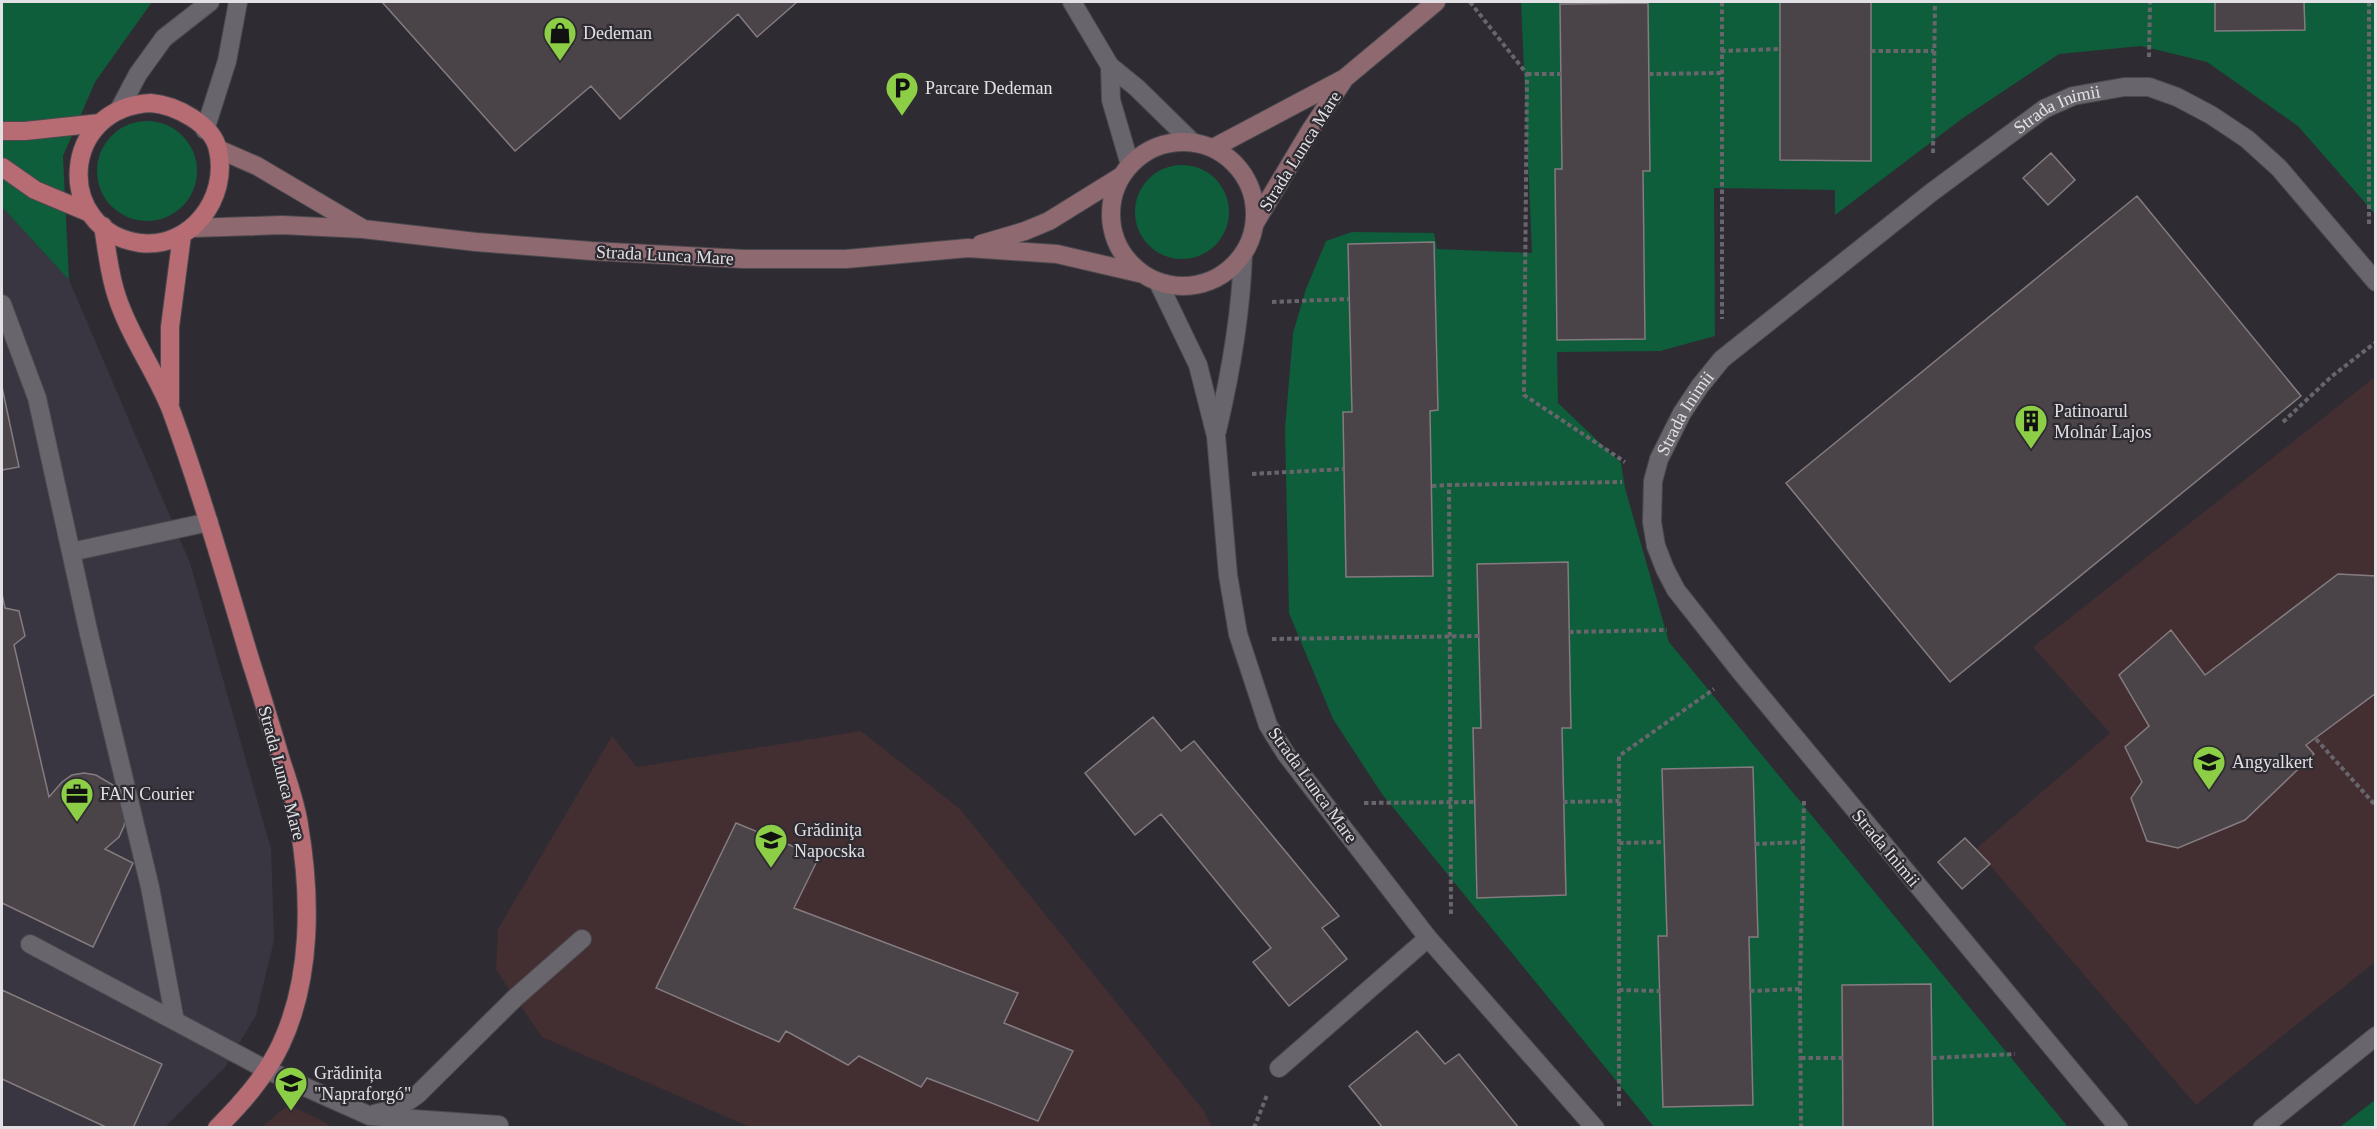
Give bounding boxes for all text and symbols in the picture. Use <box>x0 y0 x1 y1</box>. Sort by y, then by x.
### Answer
shop icon: Dedeman <box>542 15 578 62</box>
place label: Dedeman <box>583 23 652 43</box>
parking icon: Parcare Dedeman <box>884 70 920 117</box>
place label: Parcare Dedeman <box>925 78 1052 98</box>
street label: Strada Inimii <box>2010 81 2102 138</box>
street label: Strada Lunca Mare <box>1255 87 1345 215</box>
street label: Strada Lunca Mare <box>596 241 734 269</box>
street label: Strada Inimii <box>1652 367 1718 459</box>
place label: Patinoarul Molnár Lajos <box>2054 401 2151 442</box>
building icon: Patinoarul Molnár Lajos <box>2013 403 2049 450</box>
street label: Strada Lunca Mare <box>254 704 310 842</box>
street label: Strada Lunca Mare <box>1264 723 1362 847</box>
school or university icon: Angyalkert <box>2191 744 2227 791</box>
place label: Angyalkert <box>2232 752 2313 772</box>
office icon: FAN Courier <box>59 776 95 823</box>
place label: FAN Courier <box>100 784 194 804</box>
street label: Strada Inimii <box>1848 805 1924 891</box>
place label: Grădiniţa Napocska <box>794 820 865 861</box>
school or university icon: Grădiniţa Napocska <box>753 822 789 869</box>
place label: Grădinița "Napraforgó" <box>314 1063 411 1104</box>
school or university icon: Grădinița "Napraforgó" <box>273 1065 309 1112</box>

